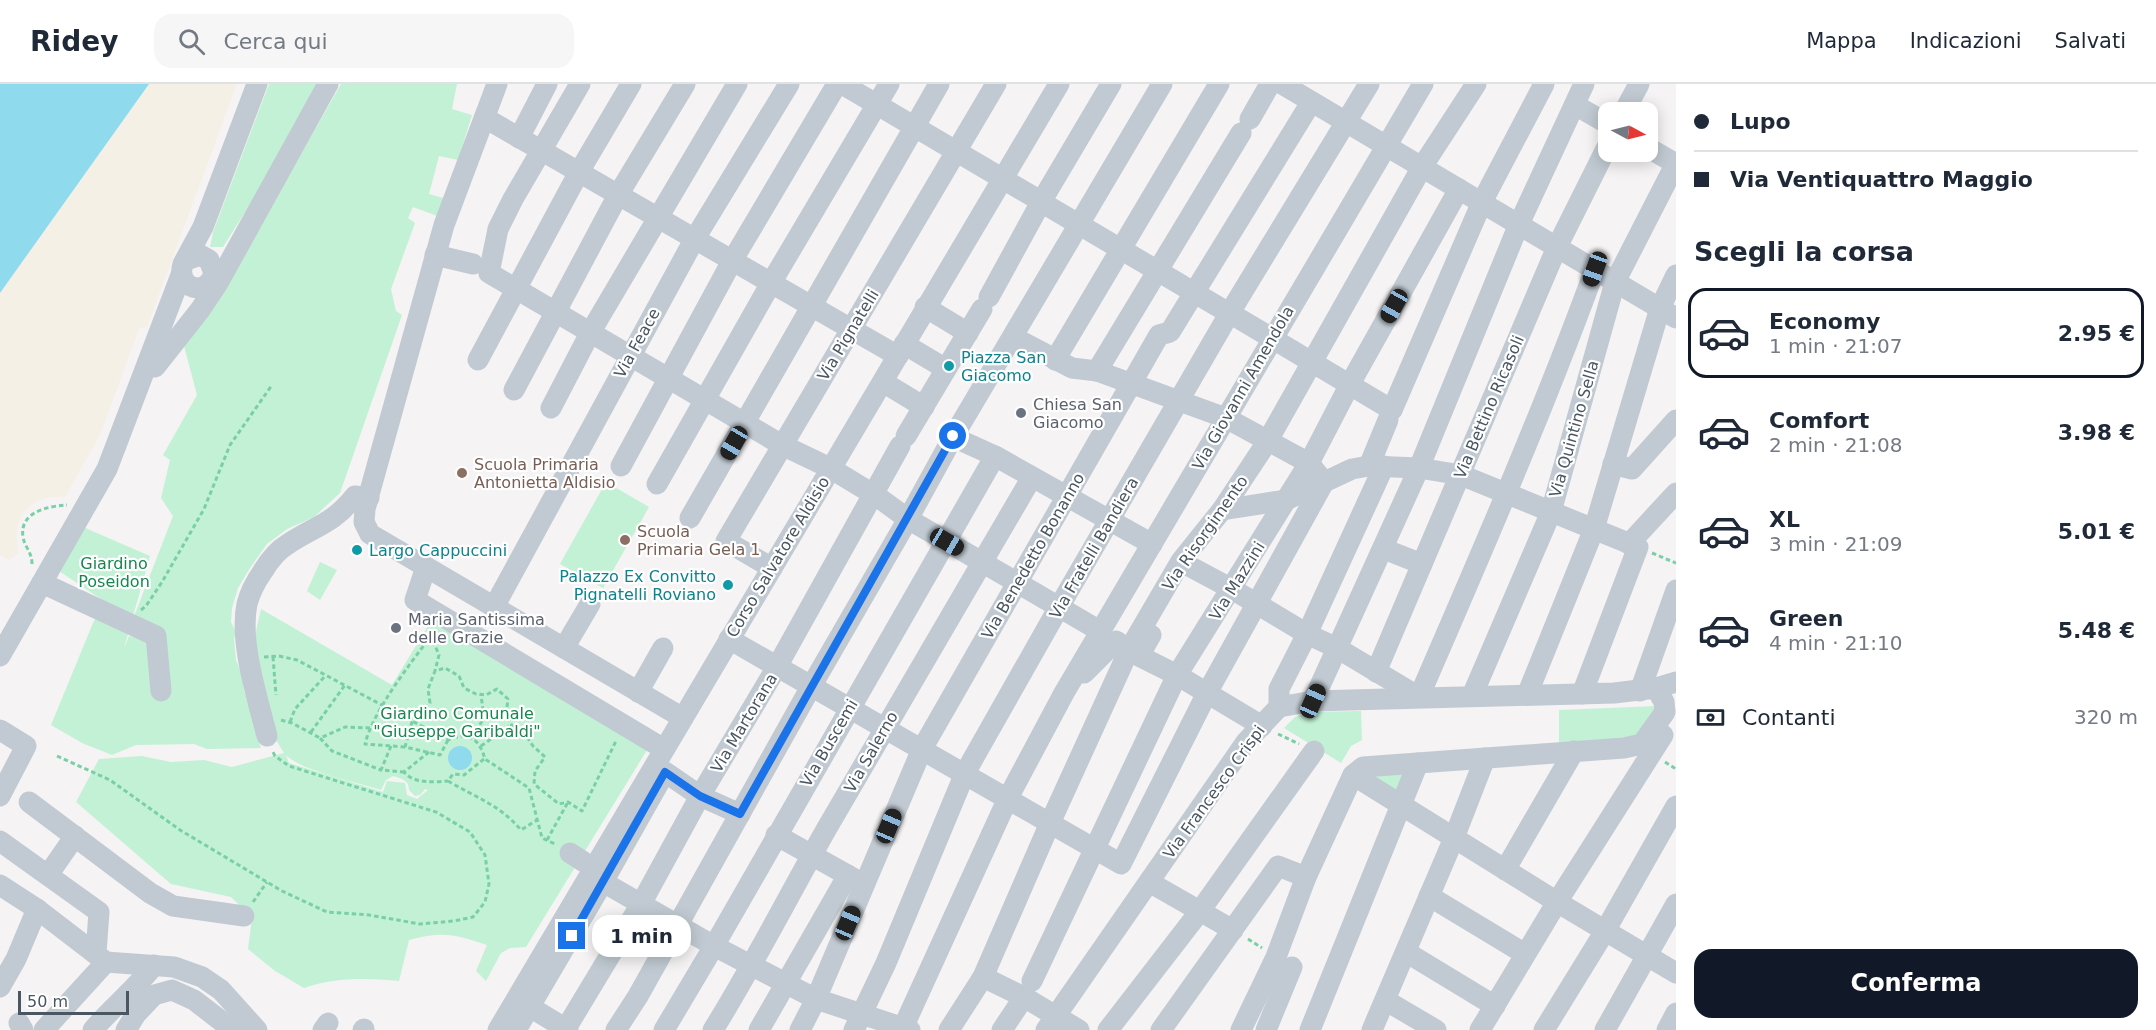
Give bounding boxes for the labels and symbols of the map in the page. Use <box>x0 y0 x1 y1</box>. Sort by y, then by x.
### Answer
north arrow <box>1598 102 1658 162</box>
car <box>1580 249 1610 289</box>
street label: Via Pignatelli <box>813 286 883 384</box>
car <box>1377 286 1411 326</box>
street label: Via Giovanni Amendola <box>1188 303 1298 473</box>
street label: Via Feace <box>610 305 664 381</box>
street label: Via Bettino Ricasoli <box>1450 332 1528 482</box>
place label: Piazza San Giacomo <box>961 348 1046 385</box>
street label: Via Quintino Sella <box>1545 358 1603 500</box>
marker: Piazza San Giacomo <box>942 359 956 373</box>
place label: Chiesa San Giacomo <box>1033 395 1122 432</box>
marker: Chiesa San Giacomo <box>1014 406 1028 420</box>
route start <box>939 422 966 449</box>
car <box>717 423 751 463</box>
place label: Scuola Primaria Antonietta Aldisio <box>474 455 616 492</box>
marker: Scuola Primaria Antonietta Aldisio <box>455 466 469 480</box>
street label: Via Benedetto Bonanno <box>978 469 1088 643</box>
street label: Via Risorgimento <box>1158 472 1252 594</box>
street label: Corso Salvatore Aldisio <box>722 473 834 641</box>
street label: Via Fratelli Bandiera <box>1046 474 1142 622</box>
place label: Scuola Primaria Gela 1 <box>637 522 760 559</box>
car <box>927 525 967 559</box>
marker: Scuola Primaria Gela 1 <box>618 533 632 547</box>
street label: Via Mazzini <box>1205 538 1269 624</box>
place label: Largo Cappuccini <box>369 541 507 560</box>
marker: Largo Cappuccini <box>350 543 364 557</box>
park label: Giardino Poseidon <box>78 554 150 591</box>
place label: Palazzo Ex Convitto Pignatelli Roviano <box>559 567 716 604</box>
marker: Palazzo Ex Convitto Pignatelli Roviano <box>721 578 735 592</box>
place label: Maria Santissima delle Grazie <box>408 610 545 647</box>
marker: Maria Santissima delle Grazie <box>389 621 403 635</box>
street label: Via Martorana <box>707 670 781 776</box>
car <box>1297 681 1329 721</box>
street label: Via Buscemi <box>796 696 862 790</box>
park label: Giardino Comunale "Giuseppe Garibaldi" <box>373 704 541 741</box>
street label: Via Salerno <box>840 708 902 796</box>
street label: Via Francesco Crispi <box>1159 722 1269 862</box>
car <box>874 806 904 846</box>
car <box>833 903 863 943</box>
callout: 1 min <box>593 915 692 957</box>
route end <box>558 922 585 949</box>
scale bar <box>18 988 129 1016</box>

